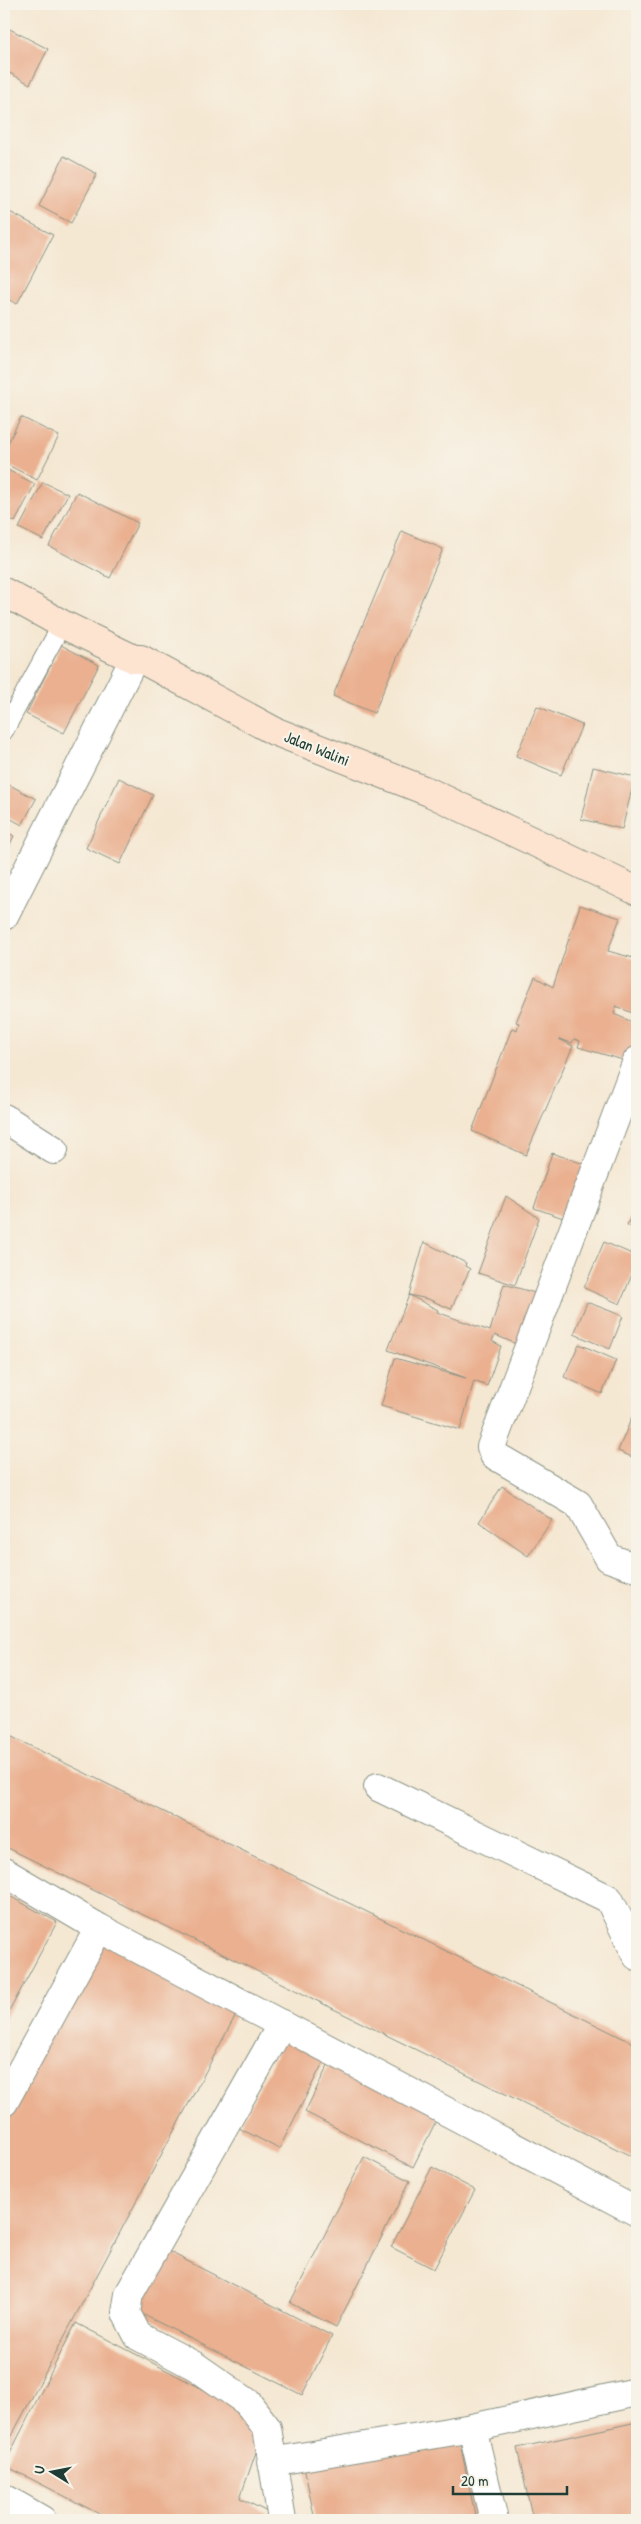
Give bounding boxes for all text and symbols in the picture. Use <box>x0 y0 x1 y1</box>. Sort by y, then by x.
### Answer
street label: Jalan Walini <box>281 725 353 771</box>
north arrow <box>28 2446 78 2496</box>
text: U <box>29 2464 49 2475</box>
scale bar <box>453 2464 567 2496</box>
text: 20 m <box>461 2470 488 2491</box>

